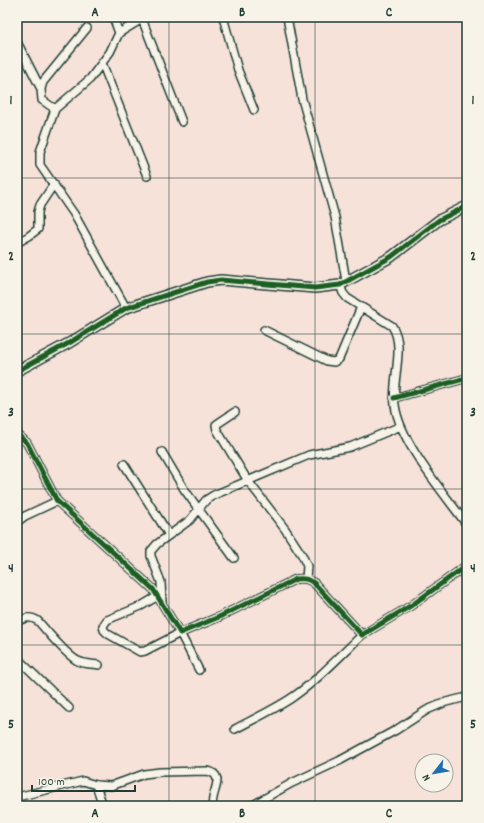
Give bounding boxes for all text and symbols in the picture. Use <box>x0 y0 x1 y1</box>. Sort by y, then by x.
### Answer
text: A <box>91 4 99 23</box>
text: B <box>239 4 245 23</box>
text: C <box>386 4 393 23</box>
text: 1 <box>10 92 13 111</box>
text: 1 <box>472 92 475 111</box>
text: 2 <box>8 248 14 267</box>
text: 2 <box>470 248 476 267</box>
text: 3 <box>8 404 14 423</box>
text: 3 <box>470 404 476 423</box>
text: 4 <box>8 560 14 579</box>
text: 4 <box>470 560 476 579</box>
text: 5 <box>8 716 14 735</box>
text: 5 <box>470 716 476 735</box>
north arrow <box>414 753 454 793</box>
scale bar <box>32 767 135 793</box>
text: N <box>419 770 435 784</box>
text: 100 m <box>38 774 65 791</box>
text: A <box>91 805 99 823</box>
text: B <box>239 805 245 823</box>
text: C <box>386 805 393 823</box>

